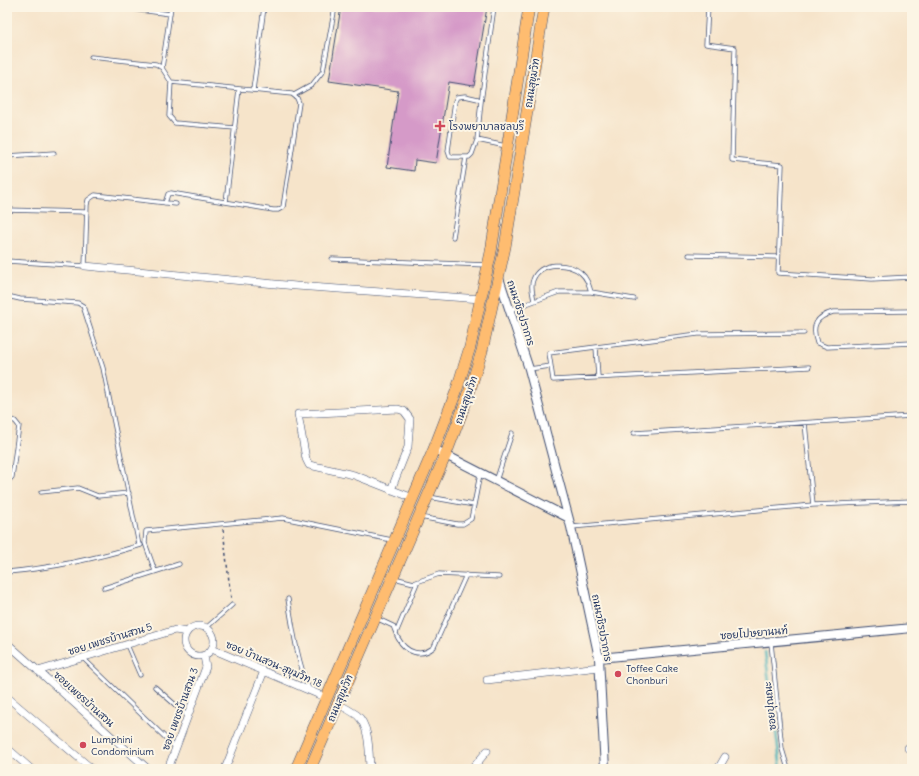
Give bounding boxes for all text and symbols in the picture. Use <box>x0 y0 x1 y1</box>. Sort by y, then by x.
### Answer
street label: ถนนสุขุมวิท <box>522 57 544 109</box>
marker: โรงพยาบาลชลบุรี <box>434 120 446 132</box>
place label: โรงพยาบาลชลบุรี <box>449 120 524 135</box>
street label: ถนนวชิรปราการ <box>504 278 538 348</box>
street label: ถนนสุขุมวิท <box>452 374 482 426</box>
street label: ถนนวชิรปราการ <box>589 593 615 663</box>
street label: ซอย เพชรบ้านสวน 5 <box>66 620 154 658</box>
street label: ซอยโปษยานนท์ <box>720 623 788 642</box>
street label: ซอย บ้านสวน-สุขุมวิท 18 <box>223 638 324 692</box>
place label: Toffee Cake Chonburi <box>626 662 678 687</box>
street label: ซอย เพชรบ้านสวน 3 <box>159 665 201 752</box>
street label: ซอยเพชรบ้านสวน <box>51 668 117 730</box>
marker: Toffee Cake Chonburi <box>613 669 623 679</box>
street label: ถนนสุขุมวิท <box>324 672 358 724</box>
street label: ซอยปุณณะ <box>761 680 781 731</box>
place label: Lumphini Condominium <box>91 733 154 758</box>
marker: Lumphini Condominium <box>78 740 88 750</box>

